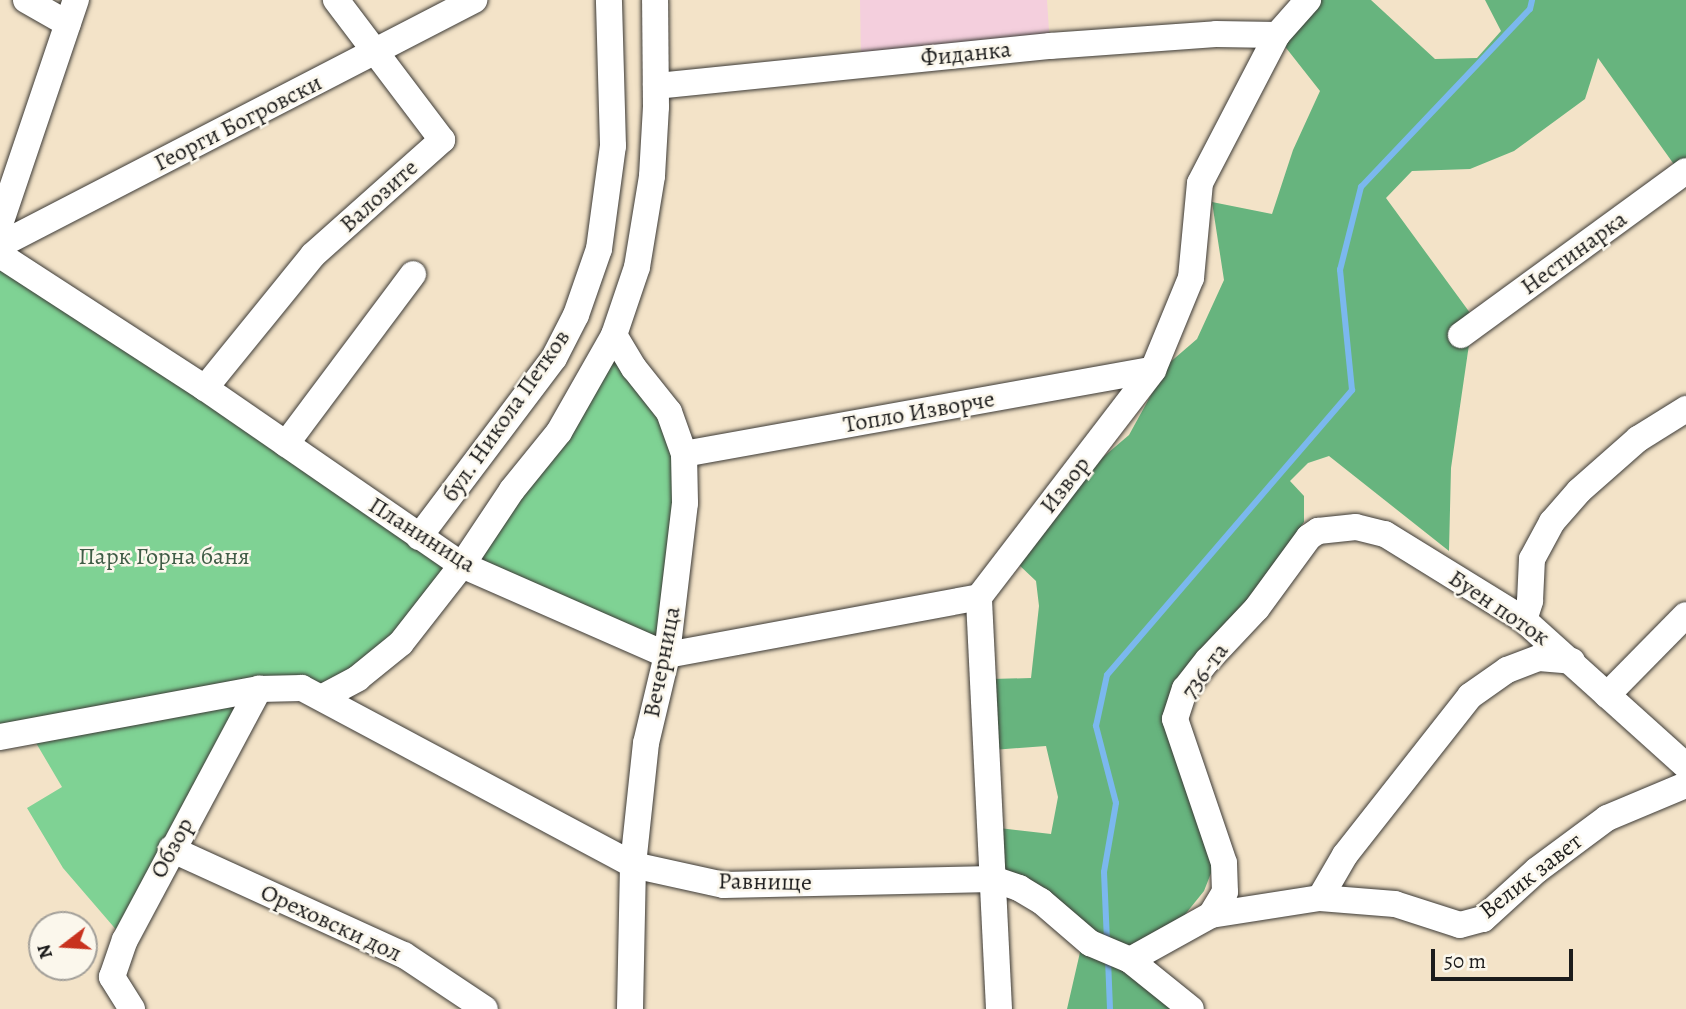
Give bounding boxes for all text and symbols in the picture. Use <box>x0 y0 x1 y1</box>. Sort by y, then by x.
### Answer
street label: Фиданка <box>919 35 1013 73</box>
street label: Георги Богровски <box>149 68 327 178</box>
street label: Валозите <box>334 153 424 239</box>
street label: Нестинарка <box>1515 205 1633 301</box>
street label: бул. Никола Петков <box>436 324 576 508</box>
street label: Топло Изворче <box>841 385 997 439</box>
street label: Извор <box>1034 451 1096 519</box>
street label: Планиница <box>363 491 481 579</box>
park label: Парк Горна баня <box>78 543 250 571</box>
street label: Буен поток <box>1443 564 1555 652</box>
street label: Вечерница <box>637 604 687 720</box>
street label: 736-та <box>1175 637 1235 705</box>
street label: Обзор <box>144 813 200 883</box>
street label: Велик завет <box>1474 827 1588 925</box>
street label: Равнище <box>718 867 812 897</box>
street label: Ореховски дол <box>256 878 406 968</box>
north arrow <box>28 911 98 981</box>
scale bar <box>1434 936 1576 980</box>
text: N <box>30 941 59 962</box>
text: 50 m <box>1444 947 1486 975</box>

